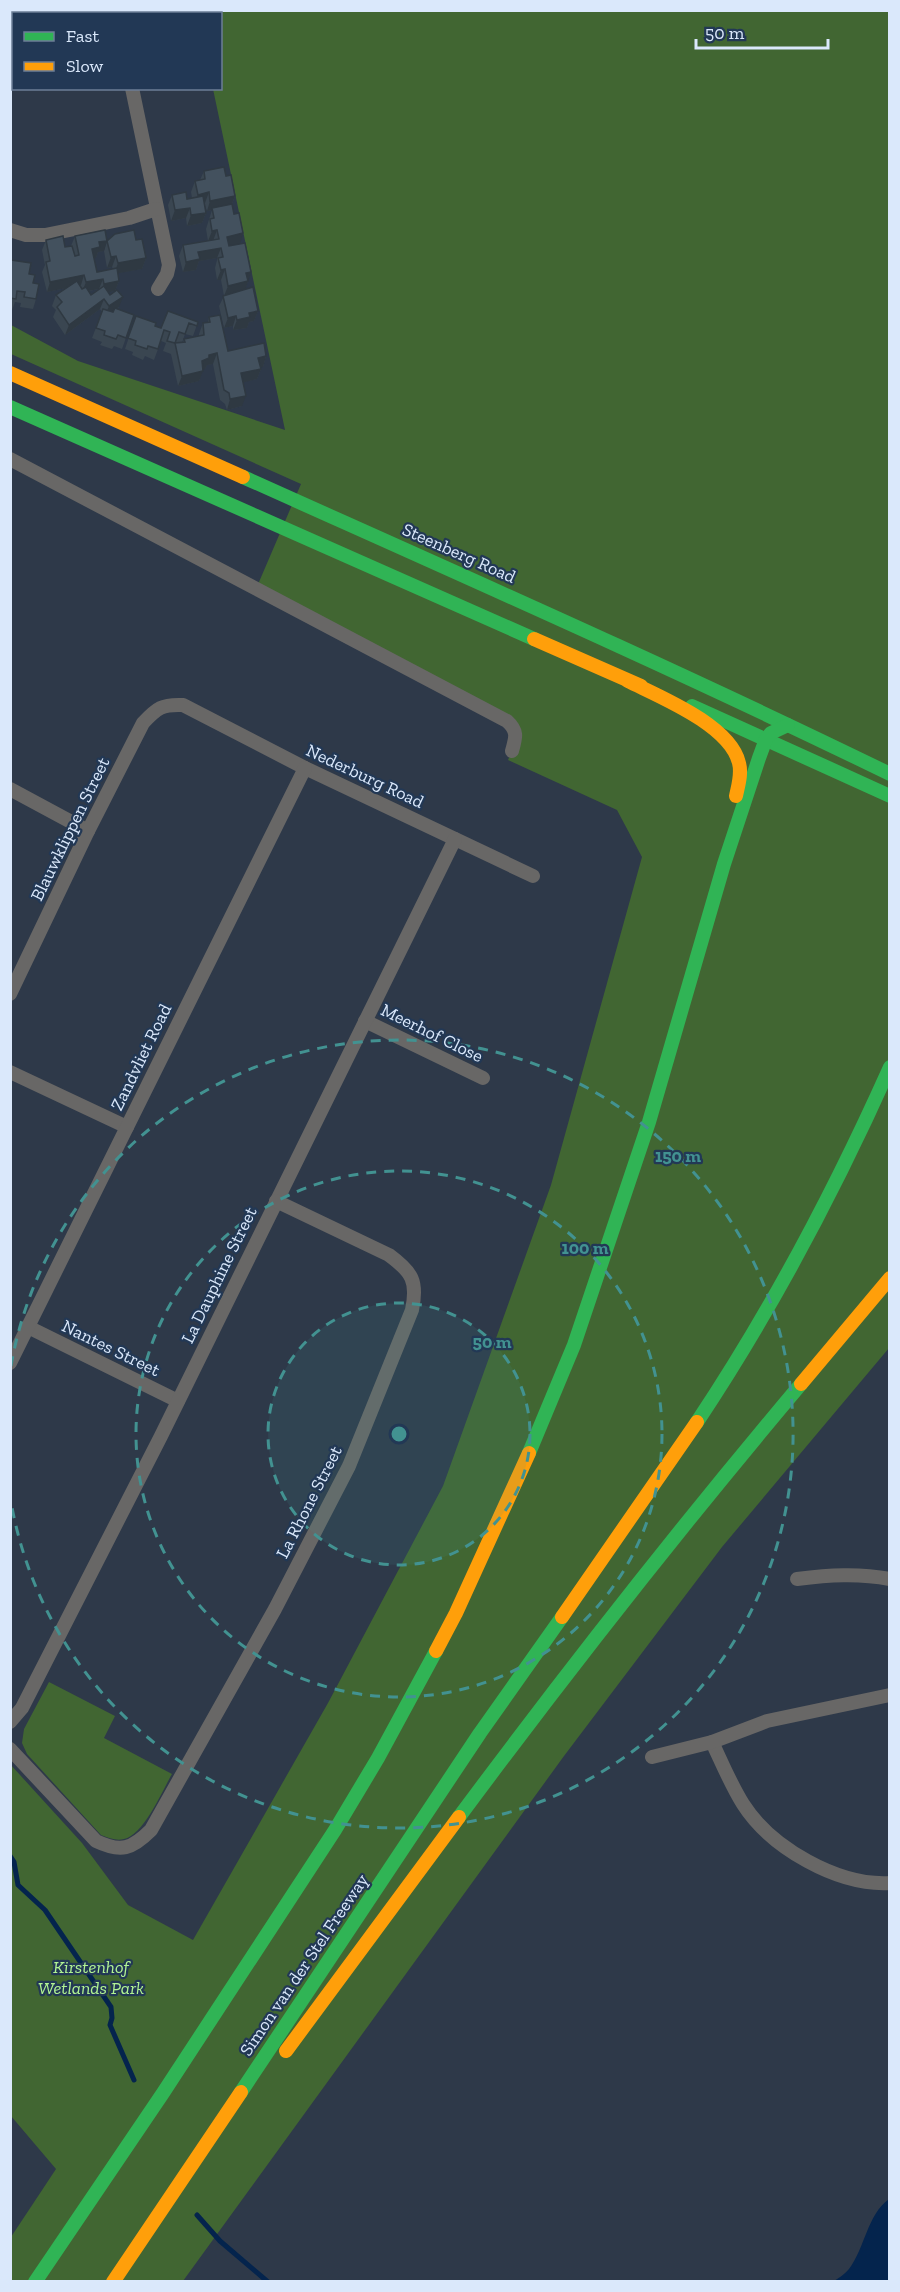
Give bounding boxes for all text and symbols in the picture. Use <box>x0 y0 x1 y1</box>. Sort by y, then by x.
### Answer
legend <box>12 12 222 90</box>
scale bar <box>696 12 828 50</box>
text: 50 m <box>705 22 745 44</box>
text: Fast <box>66 25 99 47</box>
text: Slow <box>66 55 103 77</box>
street label: Steenberg Road <box>399 518 519 588</box>
street label: Nederburg Road <box>303 739 427 813</box>
street label: Blauwklippen Street <box>26 753 114 904</box>
street label: Meerhof Close <box>377 999 487 1067</box>
street label: Zandvliet Road <box>106 1000 176 1114</box>
text: 150 m <box>655 1145 701 1167</box>
street label: La Dauphine Street <box>176 1203 262 1347</box>
text: 100 m <box>561 1237 609 1259</box>
street label: Nantes Street <box>58 1315 164 1381</box>
text: 50 m <box>473 1331 512 1353</box>
centre of rings <box>389 1424 409 1444</box>
street label: La Rhone Street <box>271 1442 347 1562</box>
street label: Simon van der Stel Freeway <box>235 1869 374 2060</box>
park label: Kirstenhof Wetlands Park <box>38 1956 144 1999</box>

